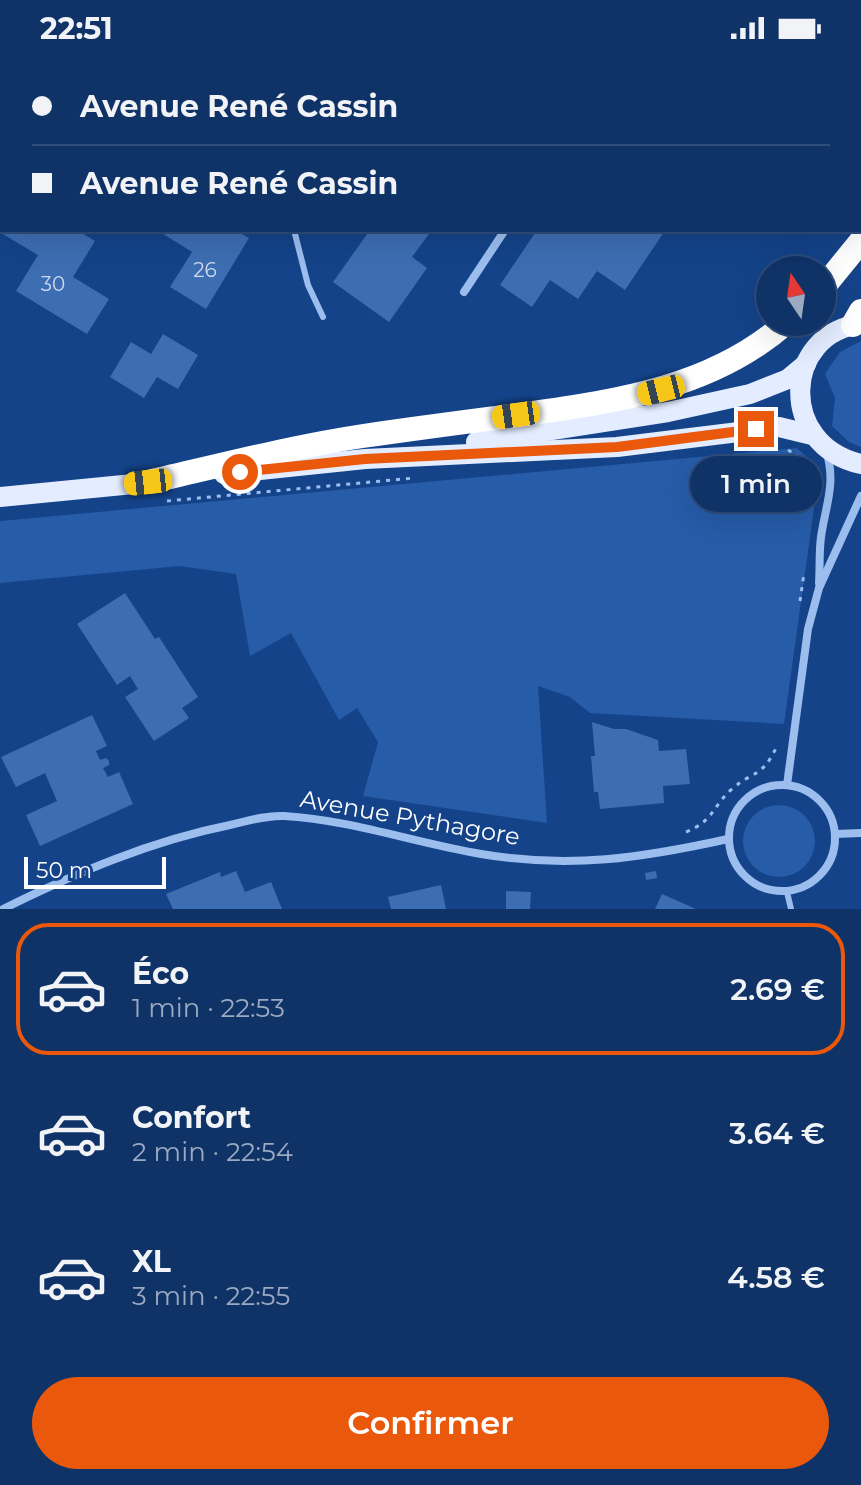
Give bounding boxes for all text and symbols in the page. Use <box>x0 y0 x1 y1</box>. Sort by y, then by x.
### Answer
text: 22:51 <box>40 10 113 47</box>
text: Avenue René Cassin <box>80 88 398 125</box>
text: Avenue René Cassin <box>80 165 398 202</box>
north arrow <box>756 256 836 336</box>
map controls <box>756 256 836 336</box>
house number: 26 <box>193 258 217 282</box>
house number: 30 <box>41 272 65 296</box>
car <box>635 373 687 407</box>
car <box>491 400 541 430</box>
route end <box>738 411 774 447</box>
route start <box>222 454 258 490</box>
callout: 1 min <box>690 457 822 513</box>
car <box>123 468 173 496</box>
text: 1 min <box>721 468 791 500</box>
street label: Avenue Pythagore <box>298 784 522 851</box>
scale bar <box>24 853 166 889</box>
text: 50 m <box>36 857 92 884</box>
icon: car <box>36 953 108 1025</box>
text: Éco <box>132 955 189 992</box>
text: 2.69 € <box>730 971 825 1008</box>
text: 1 min · 22:53 <box>132 992 285 1024</box>
icon: car <box>36 1097 108 1169</box>
text: Confort <box>132 1099 251 1136</box>
text: 3.64 € <box>729 1115 825 1152</box>
text: 2 min · 22:54 <box>132 1136 293 1168</box>
icon: car <box>36 1241 108 1313</box>
text: XL <box>132 1243 171 1280</box>
text: 4.58 € <box>727 1259 825 1296</box>
text: 3 min · 22:55 <box>132 1280 290 1312</box>
button: Confirmer <box>32 1377 829 1469</box>

